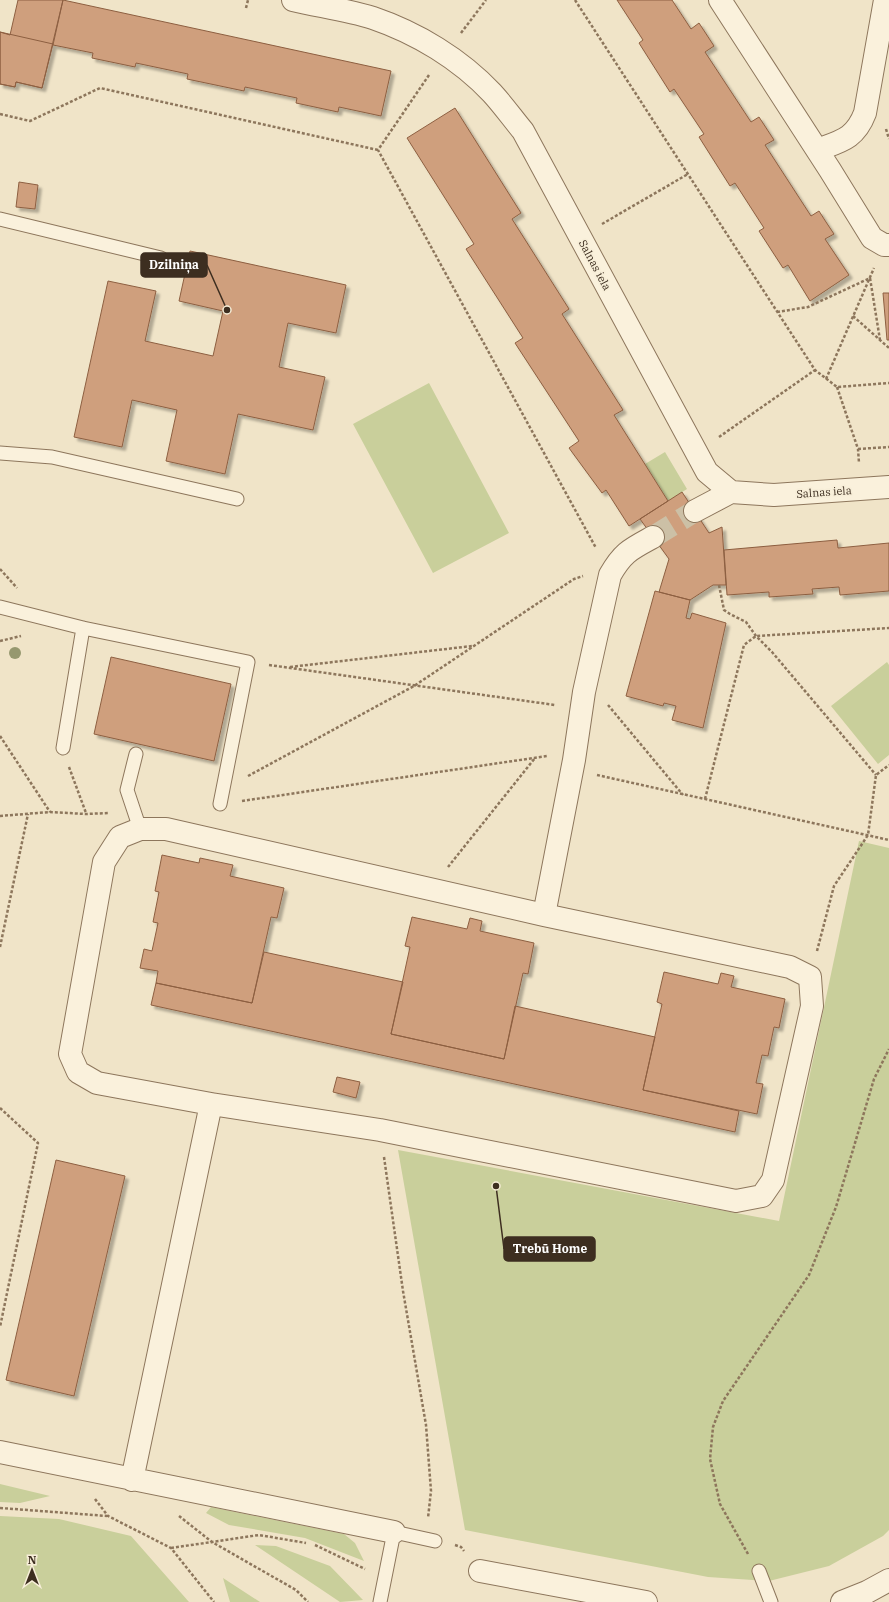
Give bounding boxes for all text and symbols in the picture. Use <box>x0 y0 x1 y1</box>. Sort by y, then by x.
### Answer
street label: Salnas iela <box>576 237 614 293</box>
callout: Dzilniņa <box>141 253 207 277</box>
text: Dzilniņa <box>149 257 199 274</box>
street label: Salnas iela <box>796 483 852 501</box>
callout: Trebū Home <box>504 1237 595 1261</box>
text: Trebū Home <box>513 1241 587 1256</box>
north arrow <box>12 1550 52 1590</box>
text: N <box>28 1553 37 1567</box>

